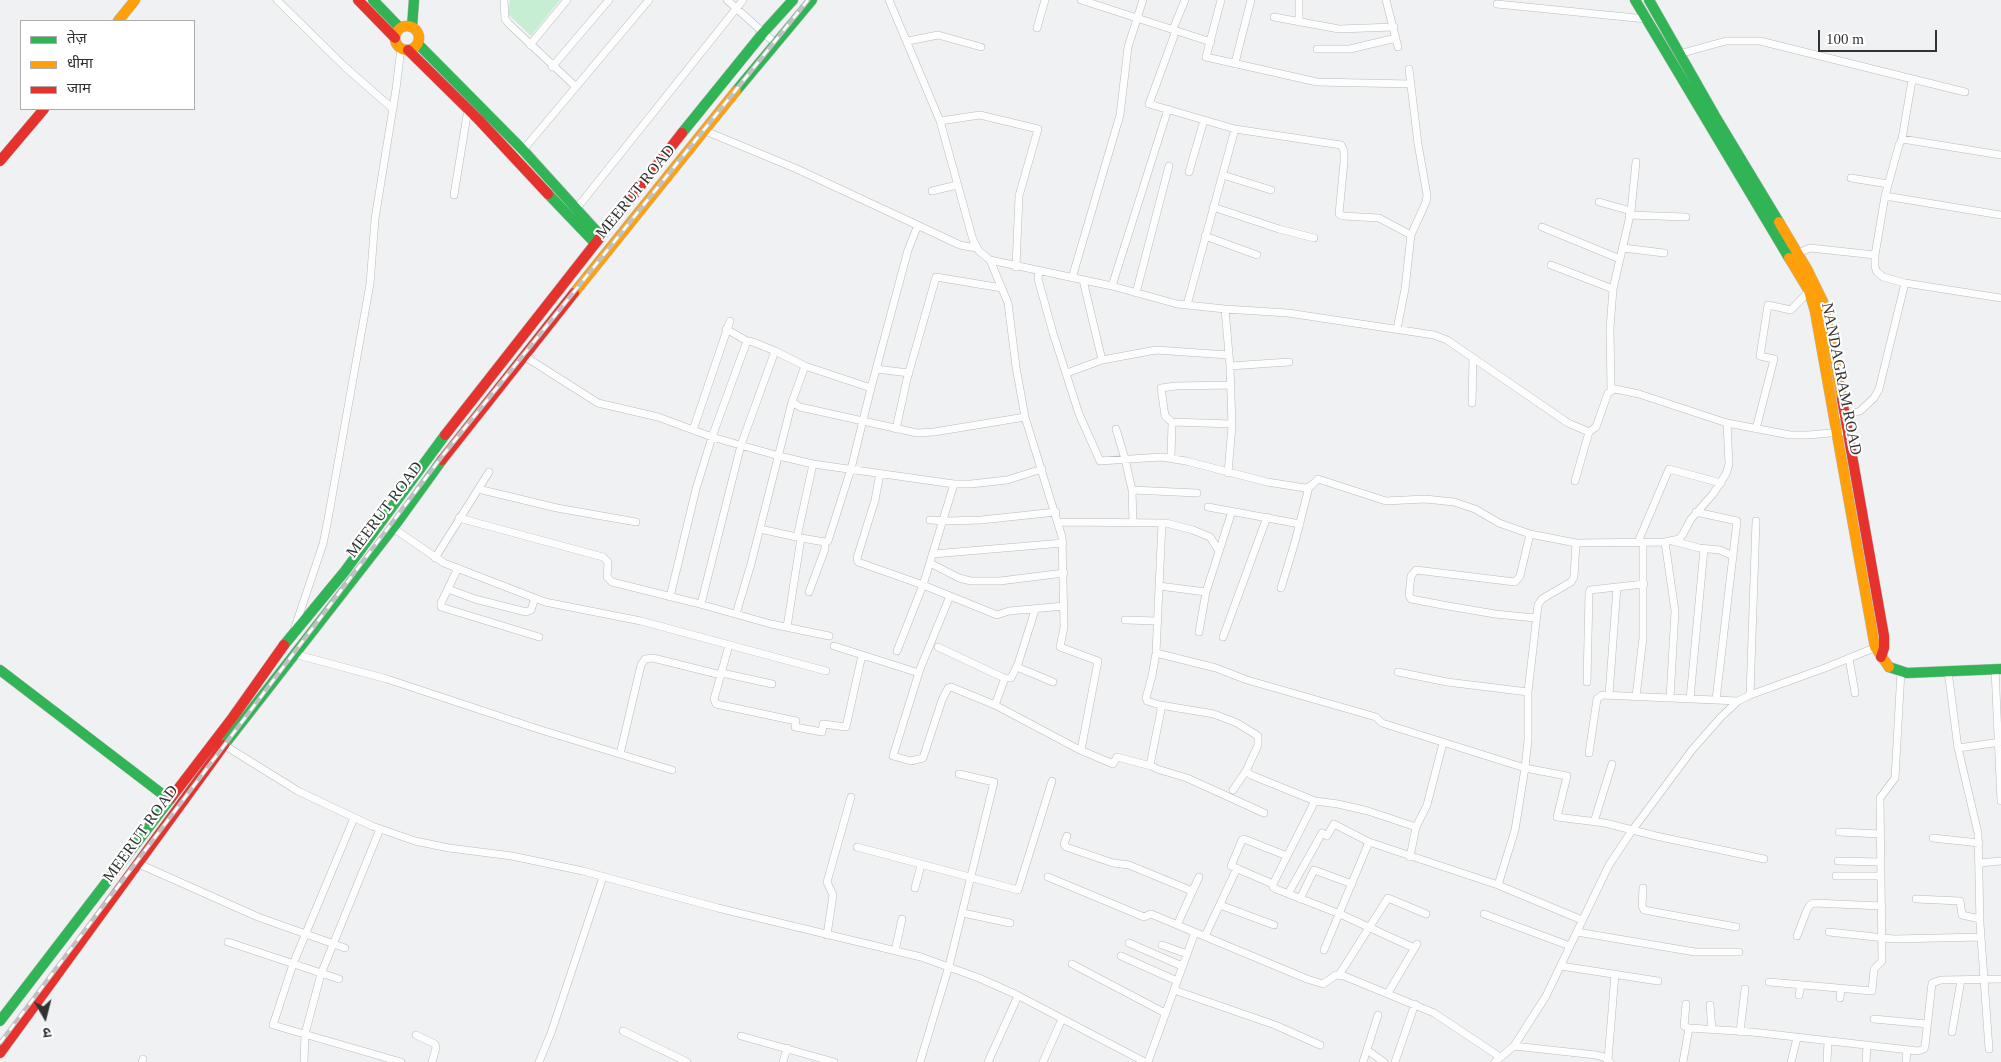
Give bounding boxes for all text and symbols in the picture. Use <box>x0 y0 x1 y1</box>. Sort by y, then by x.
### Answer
legend <box>20 20 195 110</box>
scale bar <box>1821 20 1940 52</box>
text: तेज़ <box>67 30 87 46</box>
text: 100 m <box>1826 31 1864 47</box>
text: धीमा <box>67 55 93 71</box>
text: जाम <box>67 80 91 96</box>
street label: MEERUT ROAD <box>592 141 680 243</box>
street label: NANDAGRAM ROAD <box>1817 301 1865 457</box>
street label: MEERUT ROAD <box>343 458 427 562</box>
street label: MEERUT ROAD <box>99 782 183 886</box>
north arrow <box>20 992 70 1042</box>
text: उ <box>42 1024 52 1040</box>

